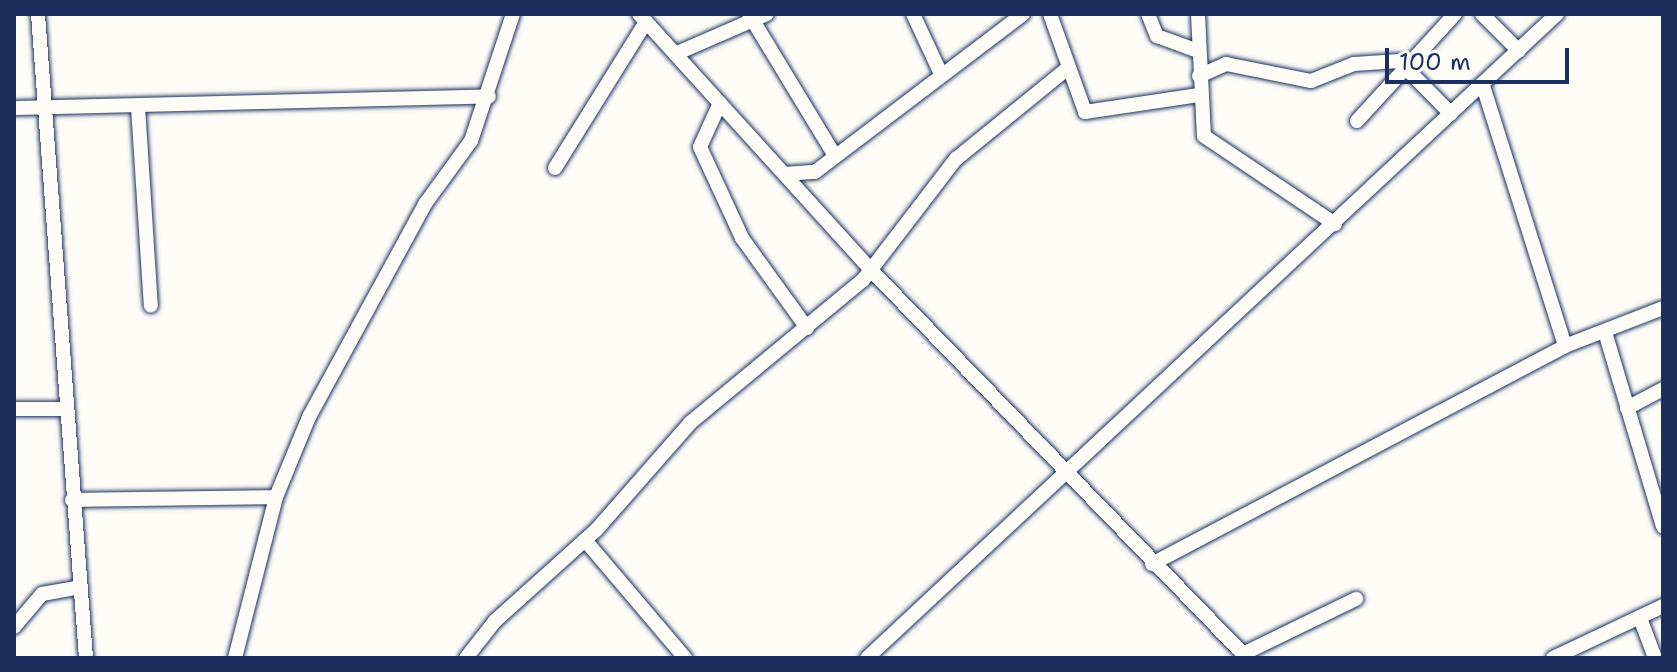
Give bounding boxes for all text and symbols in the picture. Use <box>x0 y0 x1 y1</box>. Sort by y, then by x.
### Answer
scale bar <box>1389 32 1573 82</box>
text: 100 m <box>1399 46 1471 78</box>

